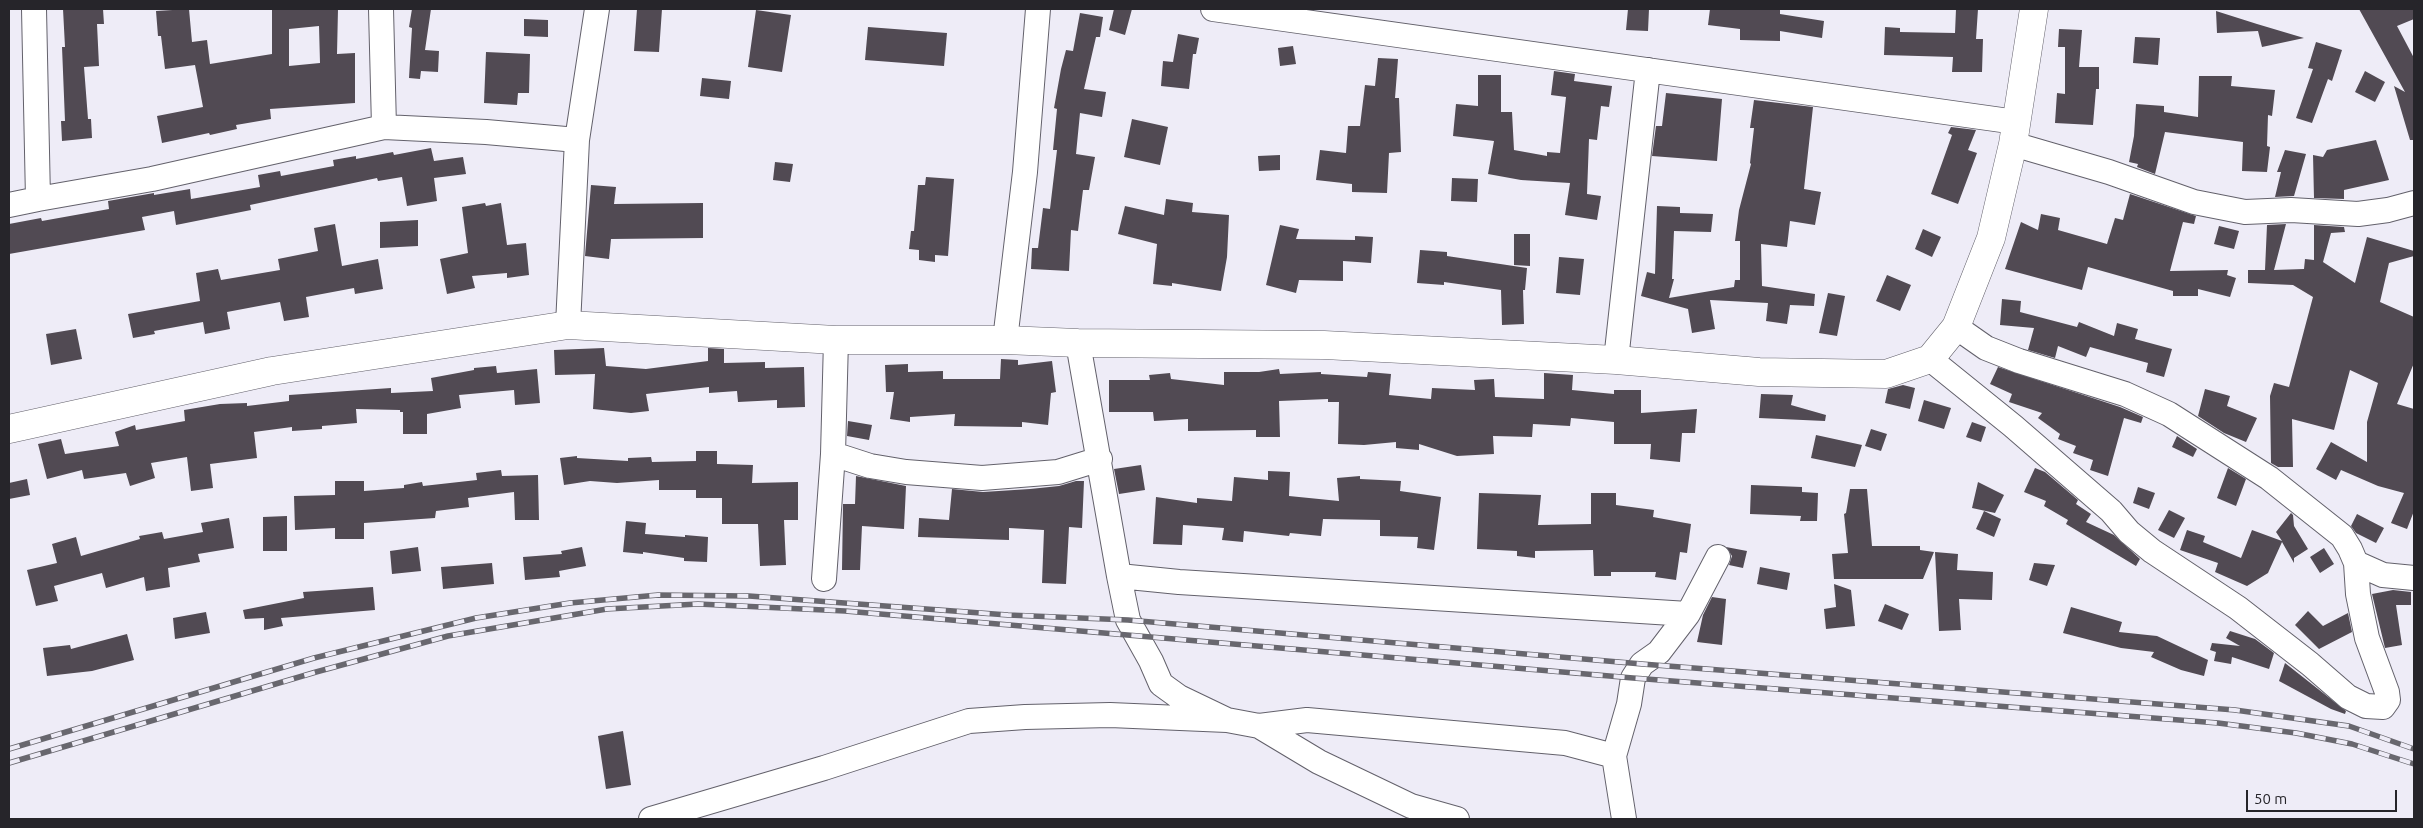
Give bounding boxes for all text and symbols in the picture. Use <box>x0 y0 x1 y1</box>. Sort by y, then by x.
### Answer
scale bar <box>2248 780 2399 812</box>
text: 50 m <box>2254 790 2287 807</box>

